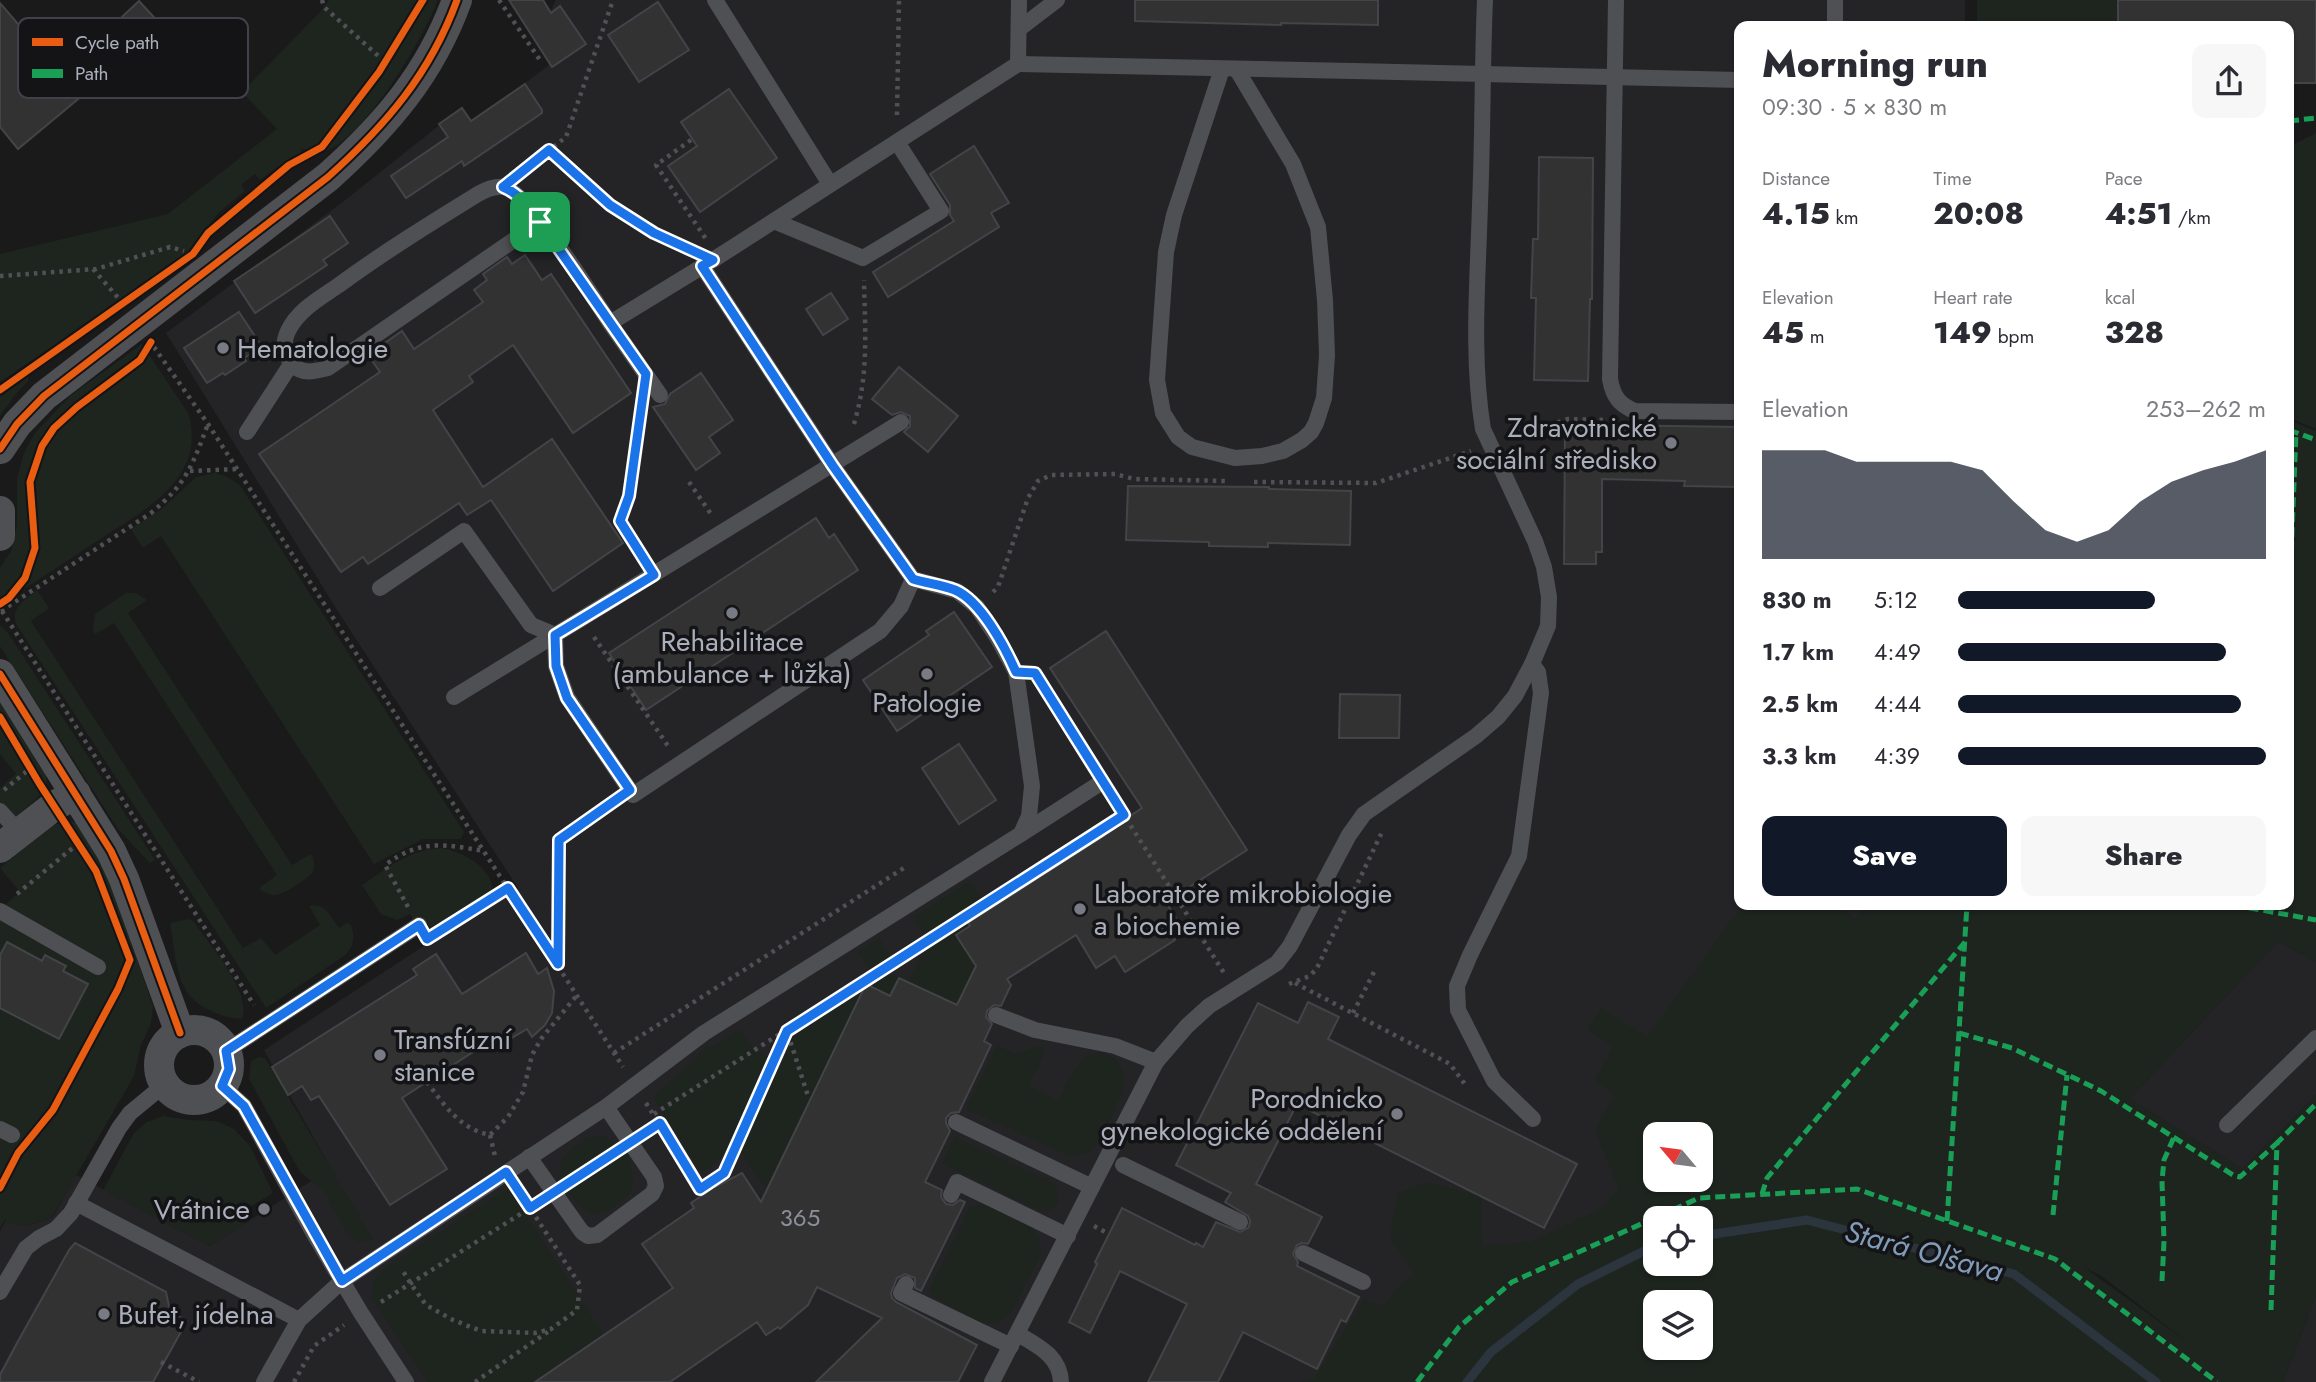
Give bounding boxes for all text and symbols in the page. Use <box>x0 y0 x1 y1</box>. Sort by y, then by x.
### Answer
legend <box>18 18 248 98</box>
text: Cycle path <box>75 29 160 56</box>
text: Morning run <box>1762 36 1988 91</box>
button: share <box>2192 44 2266 118</box>
text: Path <box>75 60 109 87</box>
text: 09:30 · 5 × 830 m <box>1762 90 1947 124</box>
text: Distance <box>1762 165 1830 192</box>
text: Time <box>1933 165 1972 192</box>
text: Pace <box>2105 165 2143 192</box>
pin <box>510 192 570 252</box>
text: 4.15 <box>1762 192 1830 235</box>
text: 20:08 <box>1933 192 2024 235</box>
text: 4:51 <box>2105 192 2172 235</box>
icon: arrive <box>521 203 559 241</box>
text: km <box>1830 204 1859 231</box>
text: /km <box>2172 204 2211 231</box>
text: Elevation <box>1762 284 1834 311</box>
text: Heart rate <box>1933 284 2013 311</box>
text: kcal <box>2105 284 2135 311</box>
text: 45 <box>1762 311 1804 354</box>
text: 149 <box>1933 311 1992 354</box>
text: 328 <box>2105 311 2164 354</box>
text: m <box>1804 323 1825 350</box>
text: bpm <box>1992 323 2034 350</box>
place label: Hematologie <box>237 328 388 369</box>
marker: Hematologie <box>215 340 231 356</box>
text: Elevation <box>1762 392 1849 426</box>
text: 253–262 m <box>2146 392 2266 426</box>
place label: Zdravotnické sociální středisko <box>1456 407 1657 480</box>
marker: Zdravotnické sociální středisko <box>1663 435 1679 451</box>
text: 830 m <box>1762 583 1832 617</box>
text: 5:12 <box>1874 583 1917 617</box>
marker: Rehabilitace (ambulance + lůžka) <box>724 605 740 621</box>
place label: Rehabilitace (ambulance + lůžka) <box>612 621 852 694</box>
text: 1.7 km <box>1762 635 1834 669</box>
text: 4:49 <box>1874 635 1921 669</box>
marker: Patologie <box>919 666 935 682</box>
place label: Patologie <box>872 682 982 723</box>
text: 2.5 km <box>1762 687 1838 721</box>
text: 4:44 <box>1874 687 1921 721</box>
text: 3.3 km <box>1762 739 1837 773</box>
text: 4:39 <box>1874 739 1920 773</box>
button: Save <box>1762 816 2007 896</box>
button: Share <box>2021 816 2266 896</box>
place label: Laboratoře mikrobiologie a biochemie <box>1094 873 1392 946</box>
marker: Laboratoře mikrobiologie a biochemie <box>1072 901 1088 917</box>
place label: Transfúzní stanice <box>394 1019 513 1092</box>
marker: Transfúzní stanice <box>372 1047 388 1063</box>
place label: Porodnicko gynekologické oddělení <box>1101 1078 1385 1151</box>
marker: Porodnicko gynekologické oddělení <box>1389 1106 1405 1122</box>
north arrow <box>1643 1122 1713 1192</box>
map controls <box>1643 1122 1713 1360</box>
place label: Vrátnice <box>154 1189 250 1230</box>
house number: 365 <box>780 1200 820 1235</box>
marker: Vrátnice <box>256 1201 272 1217</box>
button: locate <box>1643 1206 1713 1276</box>
water label: Stará Olšava <box>1840 1209 2008 1293</box>
button: layers <box>1643 1290 1713 1360</box>
place label: Bufet, jídelna <box>118 1294 274 1335</box>
marker: Bufet, jídelna <box>96 1306 112 1322</box>

